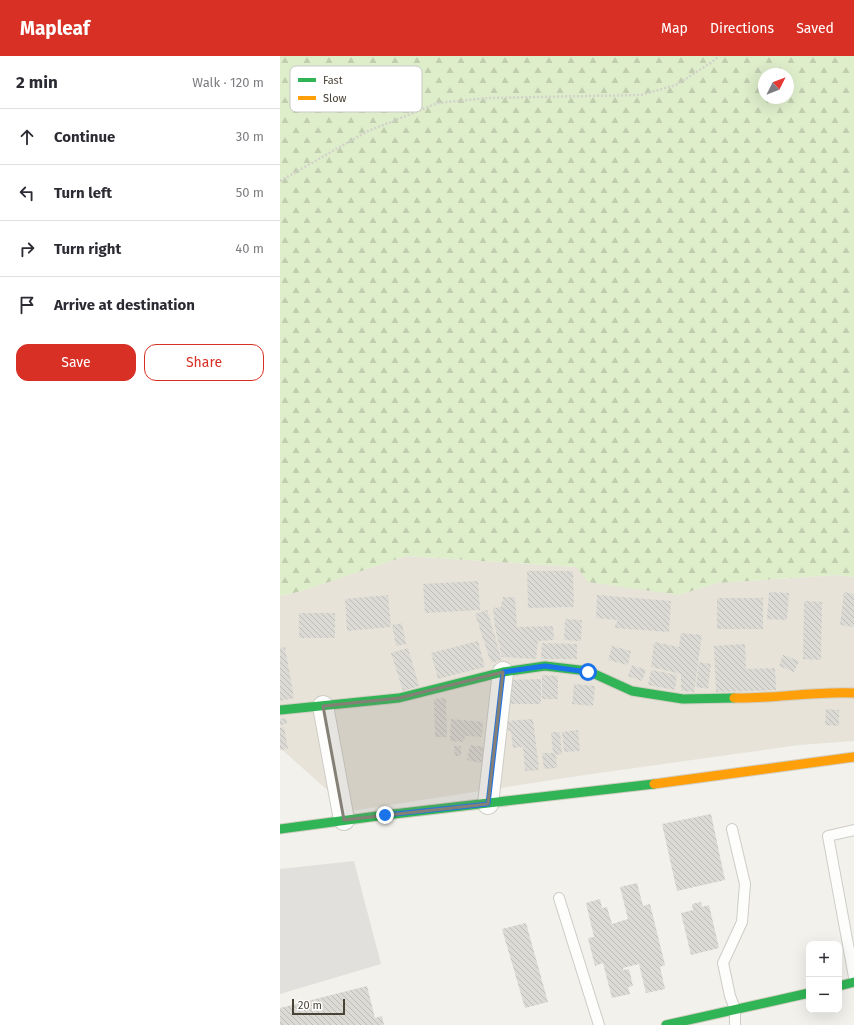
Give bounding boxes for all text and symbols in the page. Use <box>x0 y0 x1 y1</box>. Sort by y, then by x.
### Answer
text: Mapleaf <box>20 17 90 40</box>
text: Map <box>661 20 688 37</box>
text: Directions <box>710 20 774 37</box>
text: Saved <box>796 20 834 37</box>
legend <box>290 66 422 112</box>
north arrow <box>758 68 794 104</box>
text: 2 min <box>16 72 58 93</box>
text: Fast <box>323 74 343 87</box>
text: Walk · 120 m <box>192 75 264 90</box>
text: Slow <box>323 92 347 105</box>
icon: ahead <box>16 126 38 148</box>
text: Continue <box>54 128 115 146</box>
text: 30 m <box>236 129 264 144</box>
icon: left <box>16 182 38 204</box>
text: Turn left <box>54 184 112 202</box>
text: 50 m <box>236 185 264 200</box>
icon: right <box>16 238 38 260</box>
text: Turn right <box>54 240 121 258</box>
text: 40 m <box>235 241 264 256</box>
icon: arrive <box>16 294 38 316</box>
text: Arrive at destination <box>54 296 195 314</box>
button: Save <box>16 344 136 381</box>
button: Share <box>144 344 264 381</box>
route start <box>579 663 597 681</box>
route end <box>376 806 394 824</box>
map controls <box>806 941 842 1013</box>
button: + <box>806 941 842 977</box>
button: − <box>806 977 842 1013</box>
scale bar <box>292 997 345 1016</box>
text: 20 m <box>298 999 322 1012</box>

